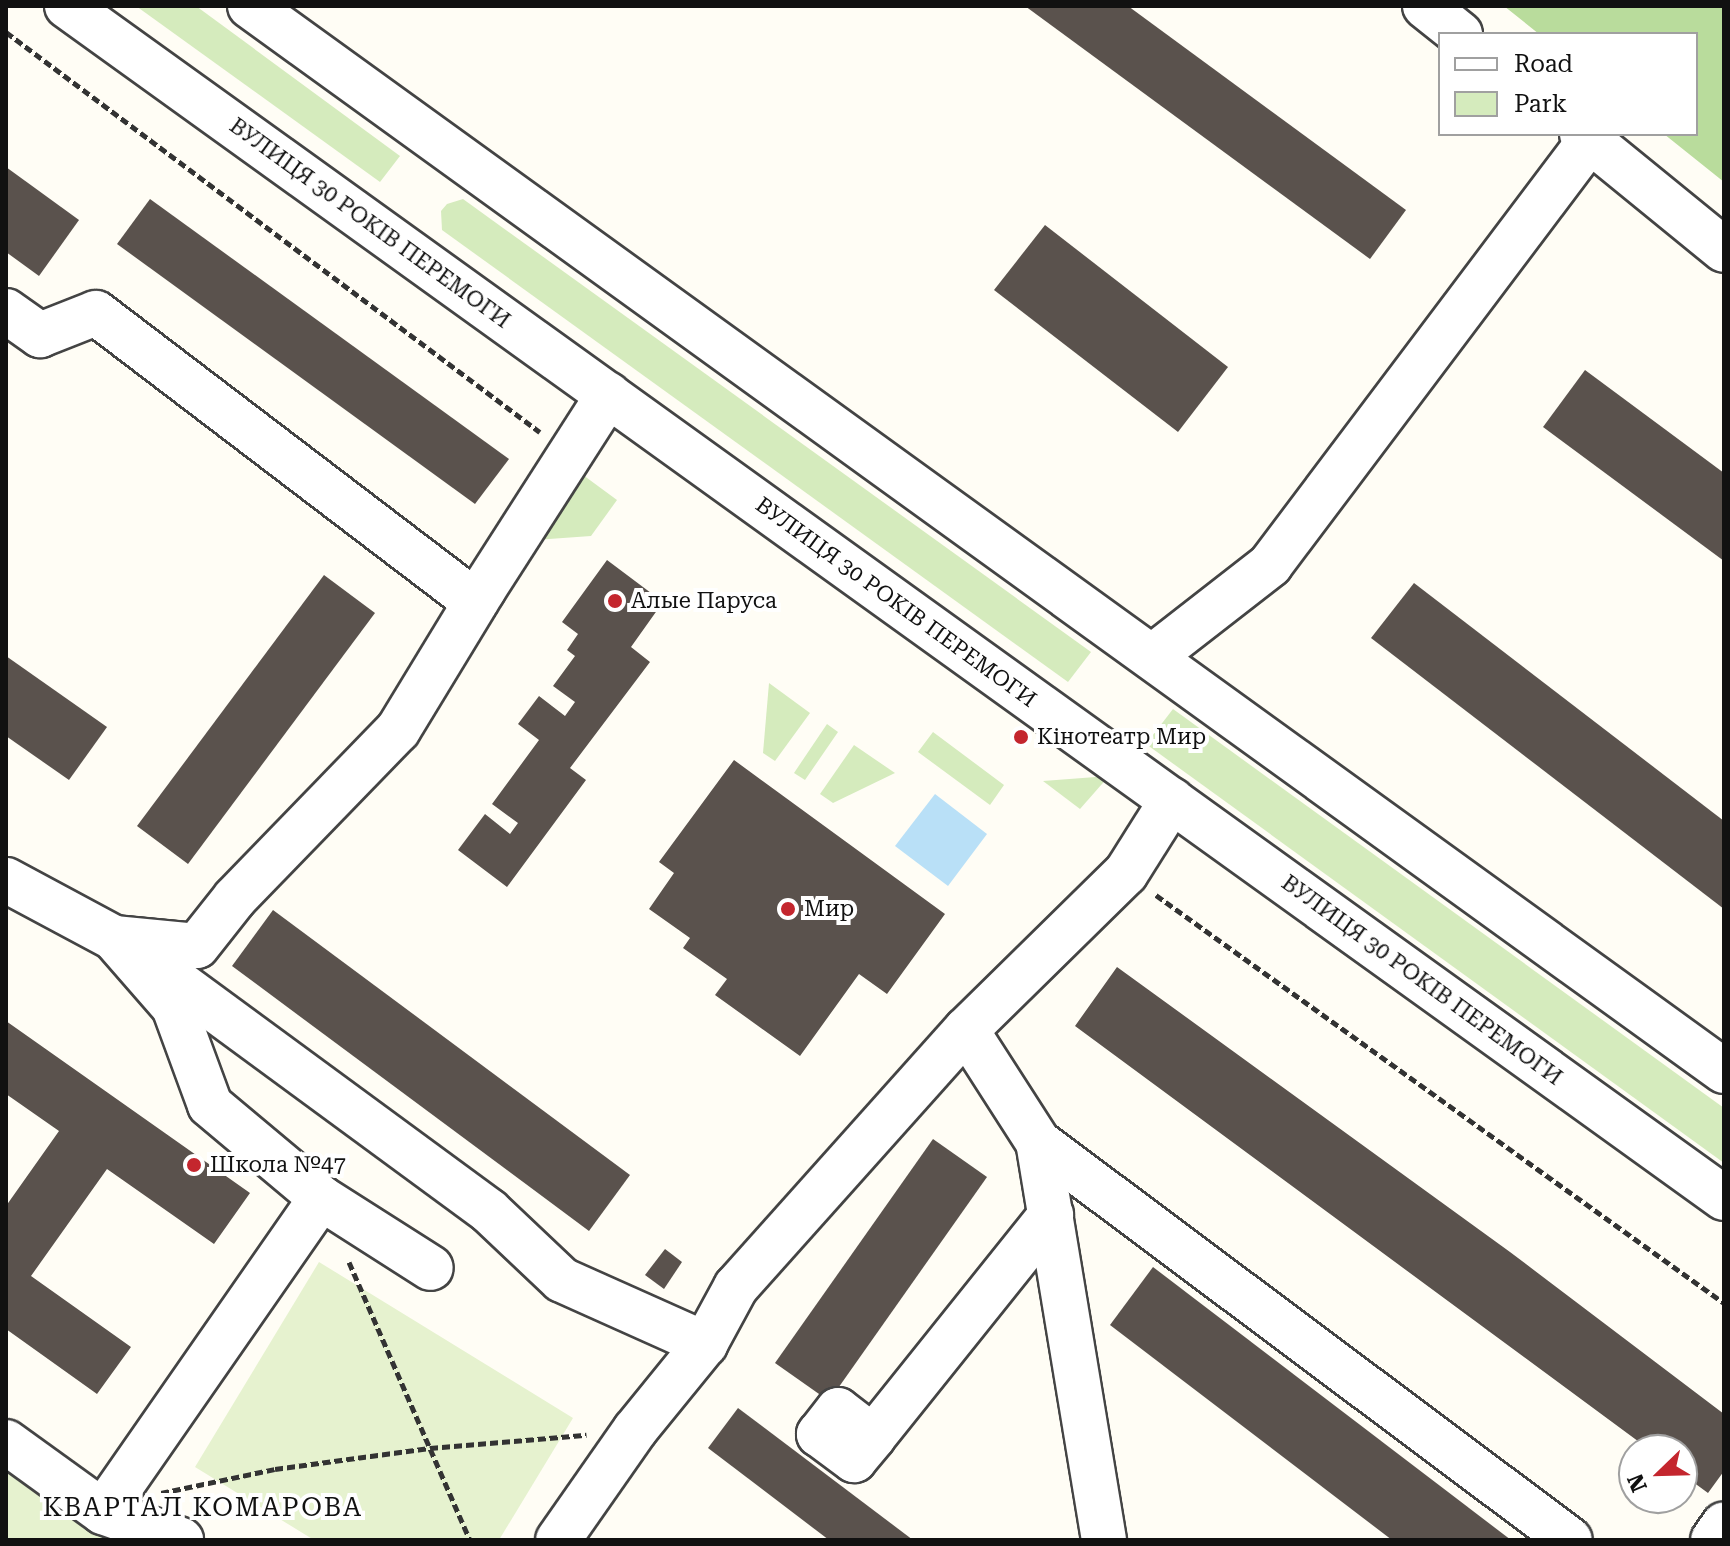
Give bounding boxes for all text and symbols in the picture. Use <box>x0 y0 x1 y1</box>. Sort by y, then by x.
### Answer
legend <box>1438 32 1698 136</box>
text: Road <box>1514 50 1573 78</box>
text: Park <box>1514 90 1567 118</box>
street label: ВУЛИЦЯ 30 РОКІВ ПЕРЕМОГИ <box>225 112 515 334</box>
street label: ВУЛИЦЯ 30 РОКІВ ПЕРЕМОГИ <box>751 491 1041 713</box>
place label: Алые Паруса <box>631 588 777 614</box>
marker: Алые Паруса <box>606 592 624 610</box>
place label: Кінотеатр Мир <box>1037 724 1206 750</box>
marker: Кінотеатр Мир <box>1012 728 1030 746</box>
street label: ВУЛИЦЯ 30 РОКІВ ПЕРЕМОГИ <box>1277 869 1567 1091</box>
place label: Мир <box>804 896 854 922</box>
marker: Мир <box>779 900 797 918</box>
place label: Школа №47 <box>210 1152 346 1178</box>
marker: Школа №47 <box>185 1156 203 1174</box>
north arrow <box>1618 1434 1698 1514</box>
text: N <box>1622 1470 1652 1495</box>
district label: КВАРТАЛ КОМАРОВА <box>43 1492 363 1524</box>

